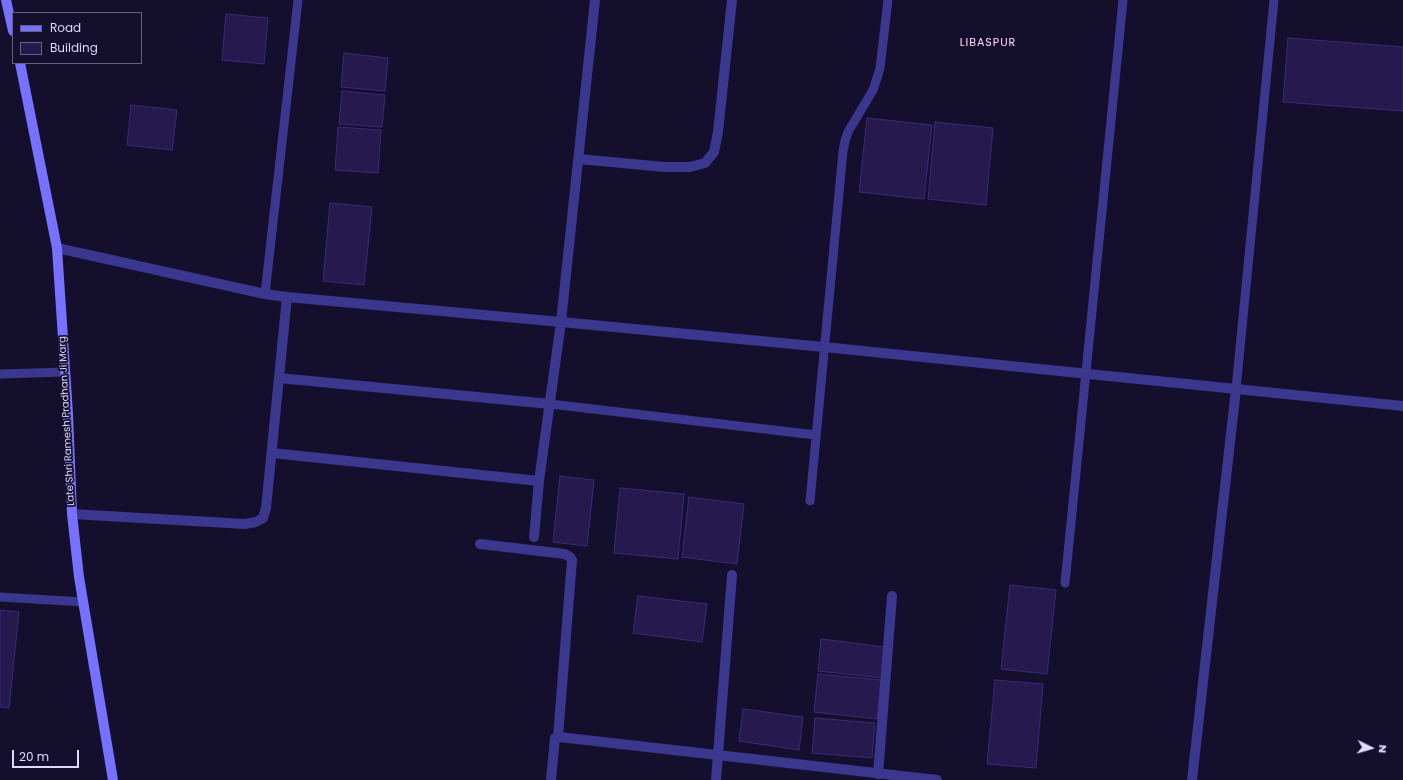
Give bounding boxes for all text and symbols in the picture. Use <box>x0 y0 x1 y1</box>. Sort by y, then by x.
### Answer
legend <box>12 12 142 64</box>
text: Road <box>50 19 81 36</box>
district label: LIBASPUR <box>960 36 1016 50</box>
text: Building <box>50 39 98 56</box>
street label: Late Shri Ramesh Pradhan Ji Marg <box>57 336 77 506</box>
north arrow <box>1351 728 1391 768</box>
scale bar <box>14 742 81 768</box>
text: N <box>1375 744 1391 754</box>
text: 20 m <box>19 748 49 765</box>

